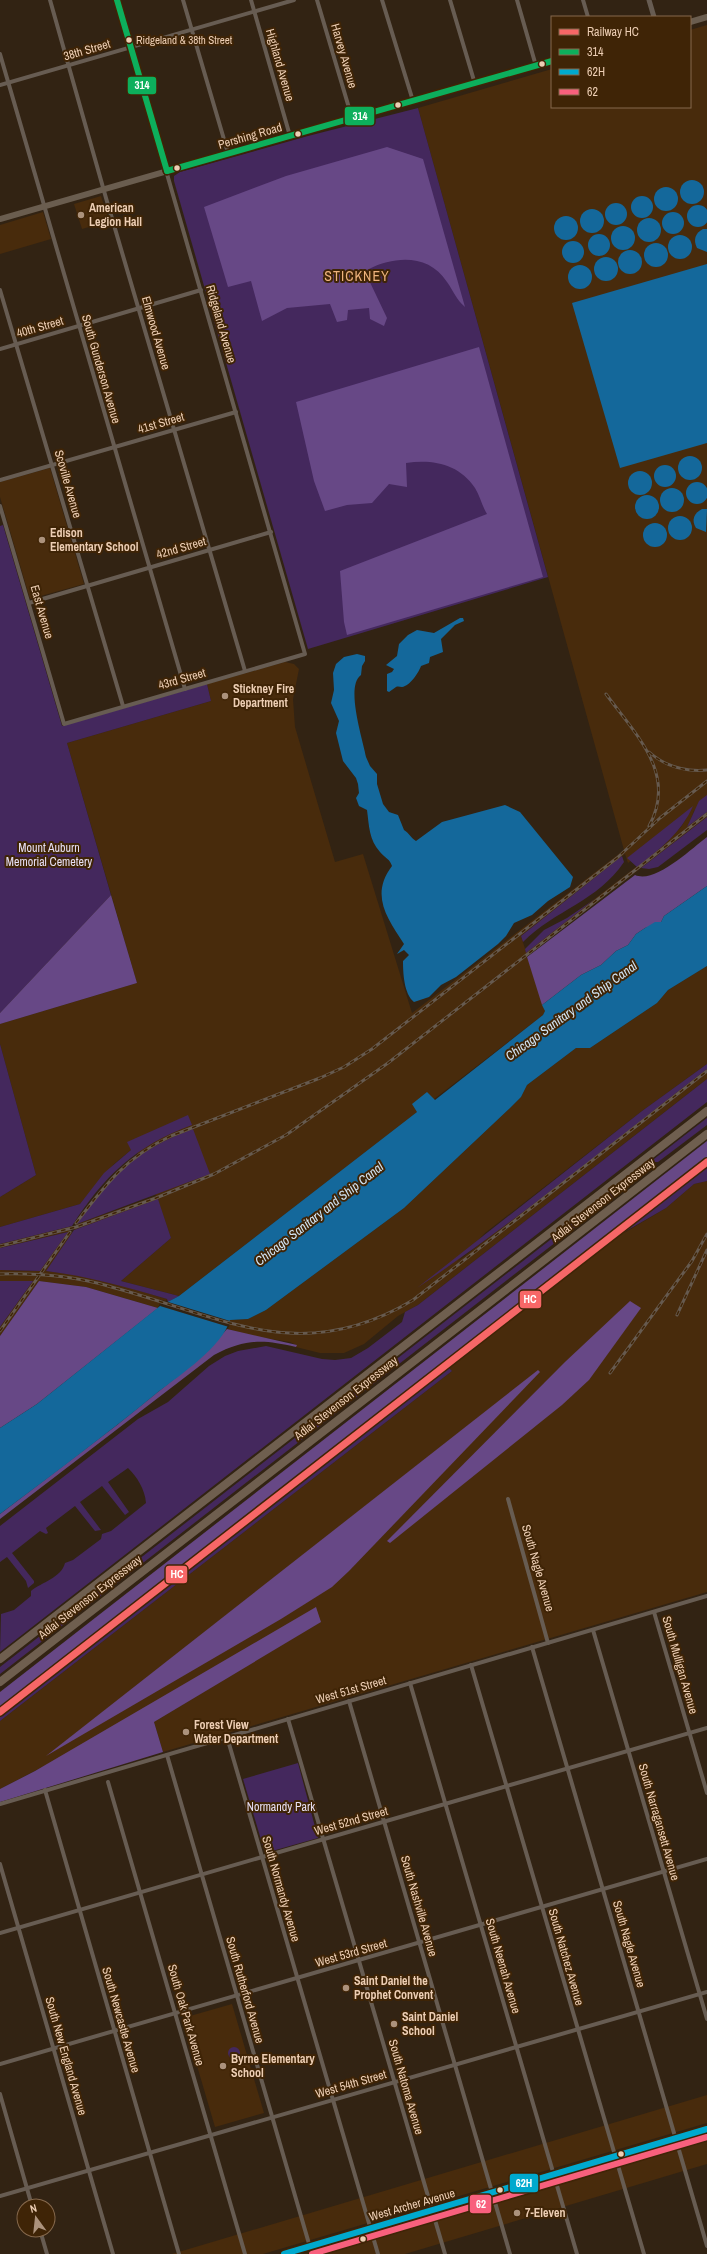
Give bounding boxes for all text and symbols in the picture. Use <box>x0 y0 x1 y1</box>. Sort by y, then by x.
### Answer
legend <box>551 16 691 108</box>
street label: Harvey Avenue <box>327 22 361 90</box>
text: Railway HC <box>587 24 639 40</box>
street label: Highland Avenue <box>262 27 298 103</box>
place label: Ridgeland & 38th Street <box>136 33 233 47</box>
marker: Ridgeland & 38th Street <box>124 35 134 45</box>
street label: 38th Street <box>62 36 113 64</box>
text: 314 <box>587 44 604 60</box>
unlabelled marker <box>537 59 547 69</box>
text: 62H <box>587 64 605 80</box>
line badge: 314 <box>127 76 157 95</box>
text: 314 <box>134 78 150 92</box>
text: 62 <box>587 84 598 100</box>
unlabelled marker <box>393 100 403 110</box>
line badge: 314 <box>344 106 375 126</box>
text: 314 <box>352 109 368 123</box>
street label: Pershing Road <box>216 119 284 153</box>
unlabelled marker <box>293 129 303 139</box>
unlabelled marker <box>172 163 182 173</box>
place label: American Legion Hall <box>89 200 142 230</box>
marker: American Legion Hall <box>76 210 86 220</box>
district label: STICKNEY <box>324 267 390 285</box>
street label: Ridgeland Avenue <box>202 283 240 365</box>
street label: Elmwood Avenue <box>138 294 174 372</box>
street label: 40th Street <box>15 313 66 341</box>
street label: South Gunderson Avenue <box>78 313 124 425</box>
street label: 41st Street <box>136 409 186 437</box>
street label: Scoville Avenue <box>51 448 85 520</box>
place label: Edison Elementary School <box>50 525 139 555</box>
street label: 42nd Street <box>154 533 208 563</box>
marker: Edison Elementary School <box>37 535 47 545</box>
street label: East Avenue <box>27 583 57 641</box>
street label: 43rd Street <box>156 665 208 693</box>
place label: Stickney Fire Department <box>233 681 295 711</box>
marker: Stickney Fire Department <box>220 691 230 701</box>
park label: Mount Auburn Memorial Cemetery <box>6 840 92 870</box>
water label: Chicago Sanitary and Ship Canal <box>502 957 641 1065</box>
street label: Adlai Stevenson Expressway <box>547 1154 658 1246</box>
water label: Chicago Sanitary and Ship Canal <box>251 1158 387 1270</box>
line badge: HC <box>519 1290 542 1309</box>
text: HC <box>523 1292 537 1306</box>
street label: Adlai Stevenson Expressway <box>290 1352 401 1444</box>
street label: South Nagle Avenue <box>518 1523 558 1613</box>
street label: Adlai Stevenson Expressway <box>34 1551 145 1643</box>
line badge: HC <box>165 1565 188 1584</box>
text: HC <box>170 1567 184 1581</box>
street label: South Mulligan Avenue <box>658 1614 702 1716</box>
street label: West 51st Street <box>314 1672 388 1708</box>
place label: Forest View Water Department <box>194 1717 279 1747</box>
marker: Forest View Water Department <box>181 1727 191 1737</box>
street label: South Narragansett Avenue <box>635 1762 683 1882</box>
park label: Normandy Park <box>247 1799 315 1815</box>
street label: West 52nd Street <box>312 1803 390 1839</box>
street label: South Normandy Avenue <box>258 1834 304 1944</box>
street label: South Nashville Avenue <box>397 1854 441 1958</box>
street label: South Nagle Avenue <box>609 1899 649 1989</box>
street label: South Natchez Avenue <box>545 1907 587 2007</box>
street label: South Neenah Avenue <box>482 1917 524 2015</box>
street label: South Rutherford Avenue <box>222 1935 268 2045</box>
street label: West 53rd Street <box>313 1935 389 1971</box>
street label: South Oak Park Avenue <box>164 1962 208 2068</box>
street label: South Newcastle Avenue <box>98 1965 144 2075</box>
place label: Saint Daniel the Prophet Convent <box>354 1973 434 2003</box>
marker: Saint Daniel the Prophet Convent <box>341 1983 351 1993</box>
street label: South New England Avenue <box>41 1995 91 2117</box>
place label: Saint Daniel School <box>402 2009 459 2039</box>
marker: Saint Daniel School <box>389 2019 399 2029</box>
street label: South Natoma Avenue <box>385 2038 427 2136</box>
place label: Byrne Elementary School <box>231 2051 315 2081</box>
marker: Byrne Elementary School <box>218 2061 228 2071</box>
street label: West 54th Street <box>314 2066 389 2102</box>
unlabelled marker <box>616 2149 626 2159</box>
line badge: 62H <box>509 2173 539 2193</box>
text: 62H <box>516 2176 532 2190</box>
street label: West Archer Avenue <box>367 2185 457 2225</box>
unlabelled marker <box>495 2185 505 2195</box>
line badge: 62 <box>469 2194 492 2214</box>
text: 62 <box>476 2197 486 2211</box>
north arrow <box>16 2198 56 2238</box>
text: N <box>28 2201 38 2216</box>
place label: 7-Eleven <box>525 2205 565 2221</box>
marker: 7-Eleven <box>512 2208 522 2218</box>
unlabelled marker <box>358 2234 368 2244</box>

